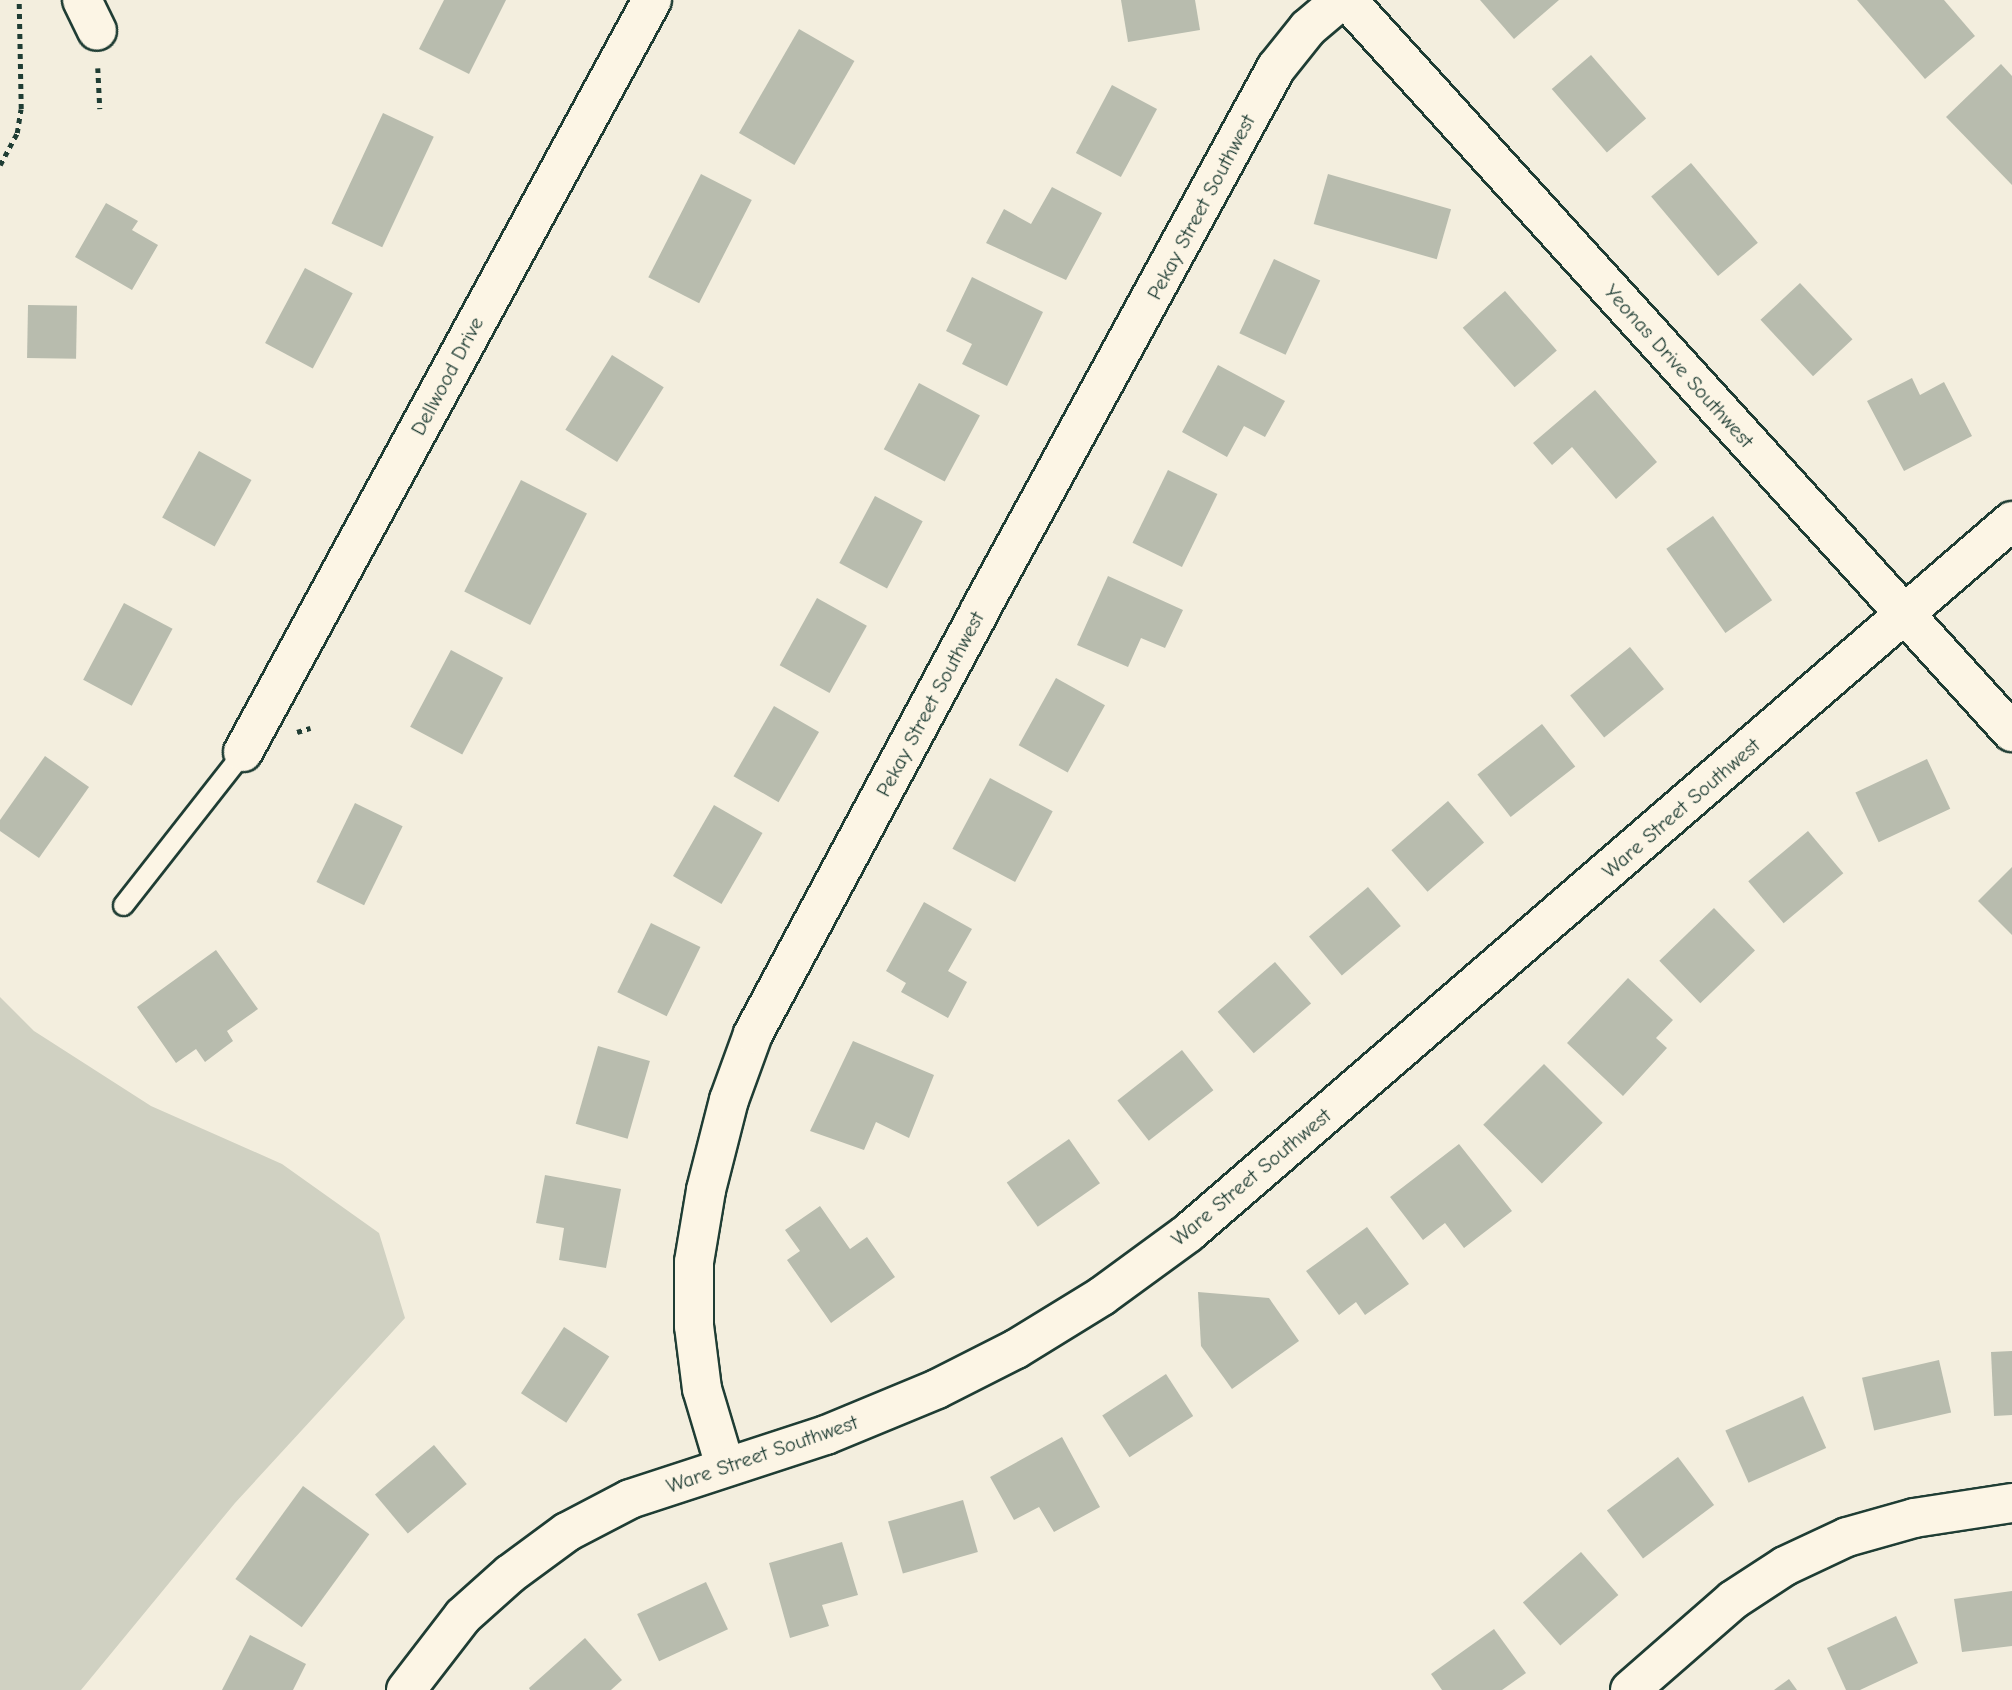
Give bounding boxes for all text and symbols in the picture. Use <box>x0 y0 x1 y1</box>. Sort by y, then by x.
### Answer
street label: Pekay Street Southwest <box>1141 110 1261 304</box>
street label: Yeonas Drive Southwest <box>1599 279 1759 453</box>
street label: Dellwood Drive <box>405 312 489 440</box>
street label: Pekay Street Southwest <box>870 607 990 801</box>
street label: Ware Street Southwest <box>1597 733 1765 883</box>
street label: Ware Street Southwest <box>1166 1103 1336 1251</box>
street label: Ware Street Southwest <box>663 1409 861 1499</box>

